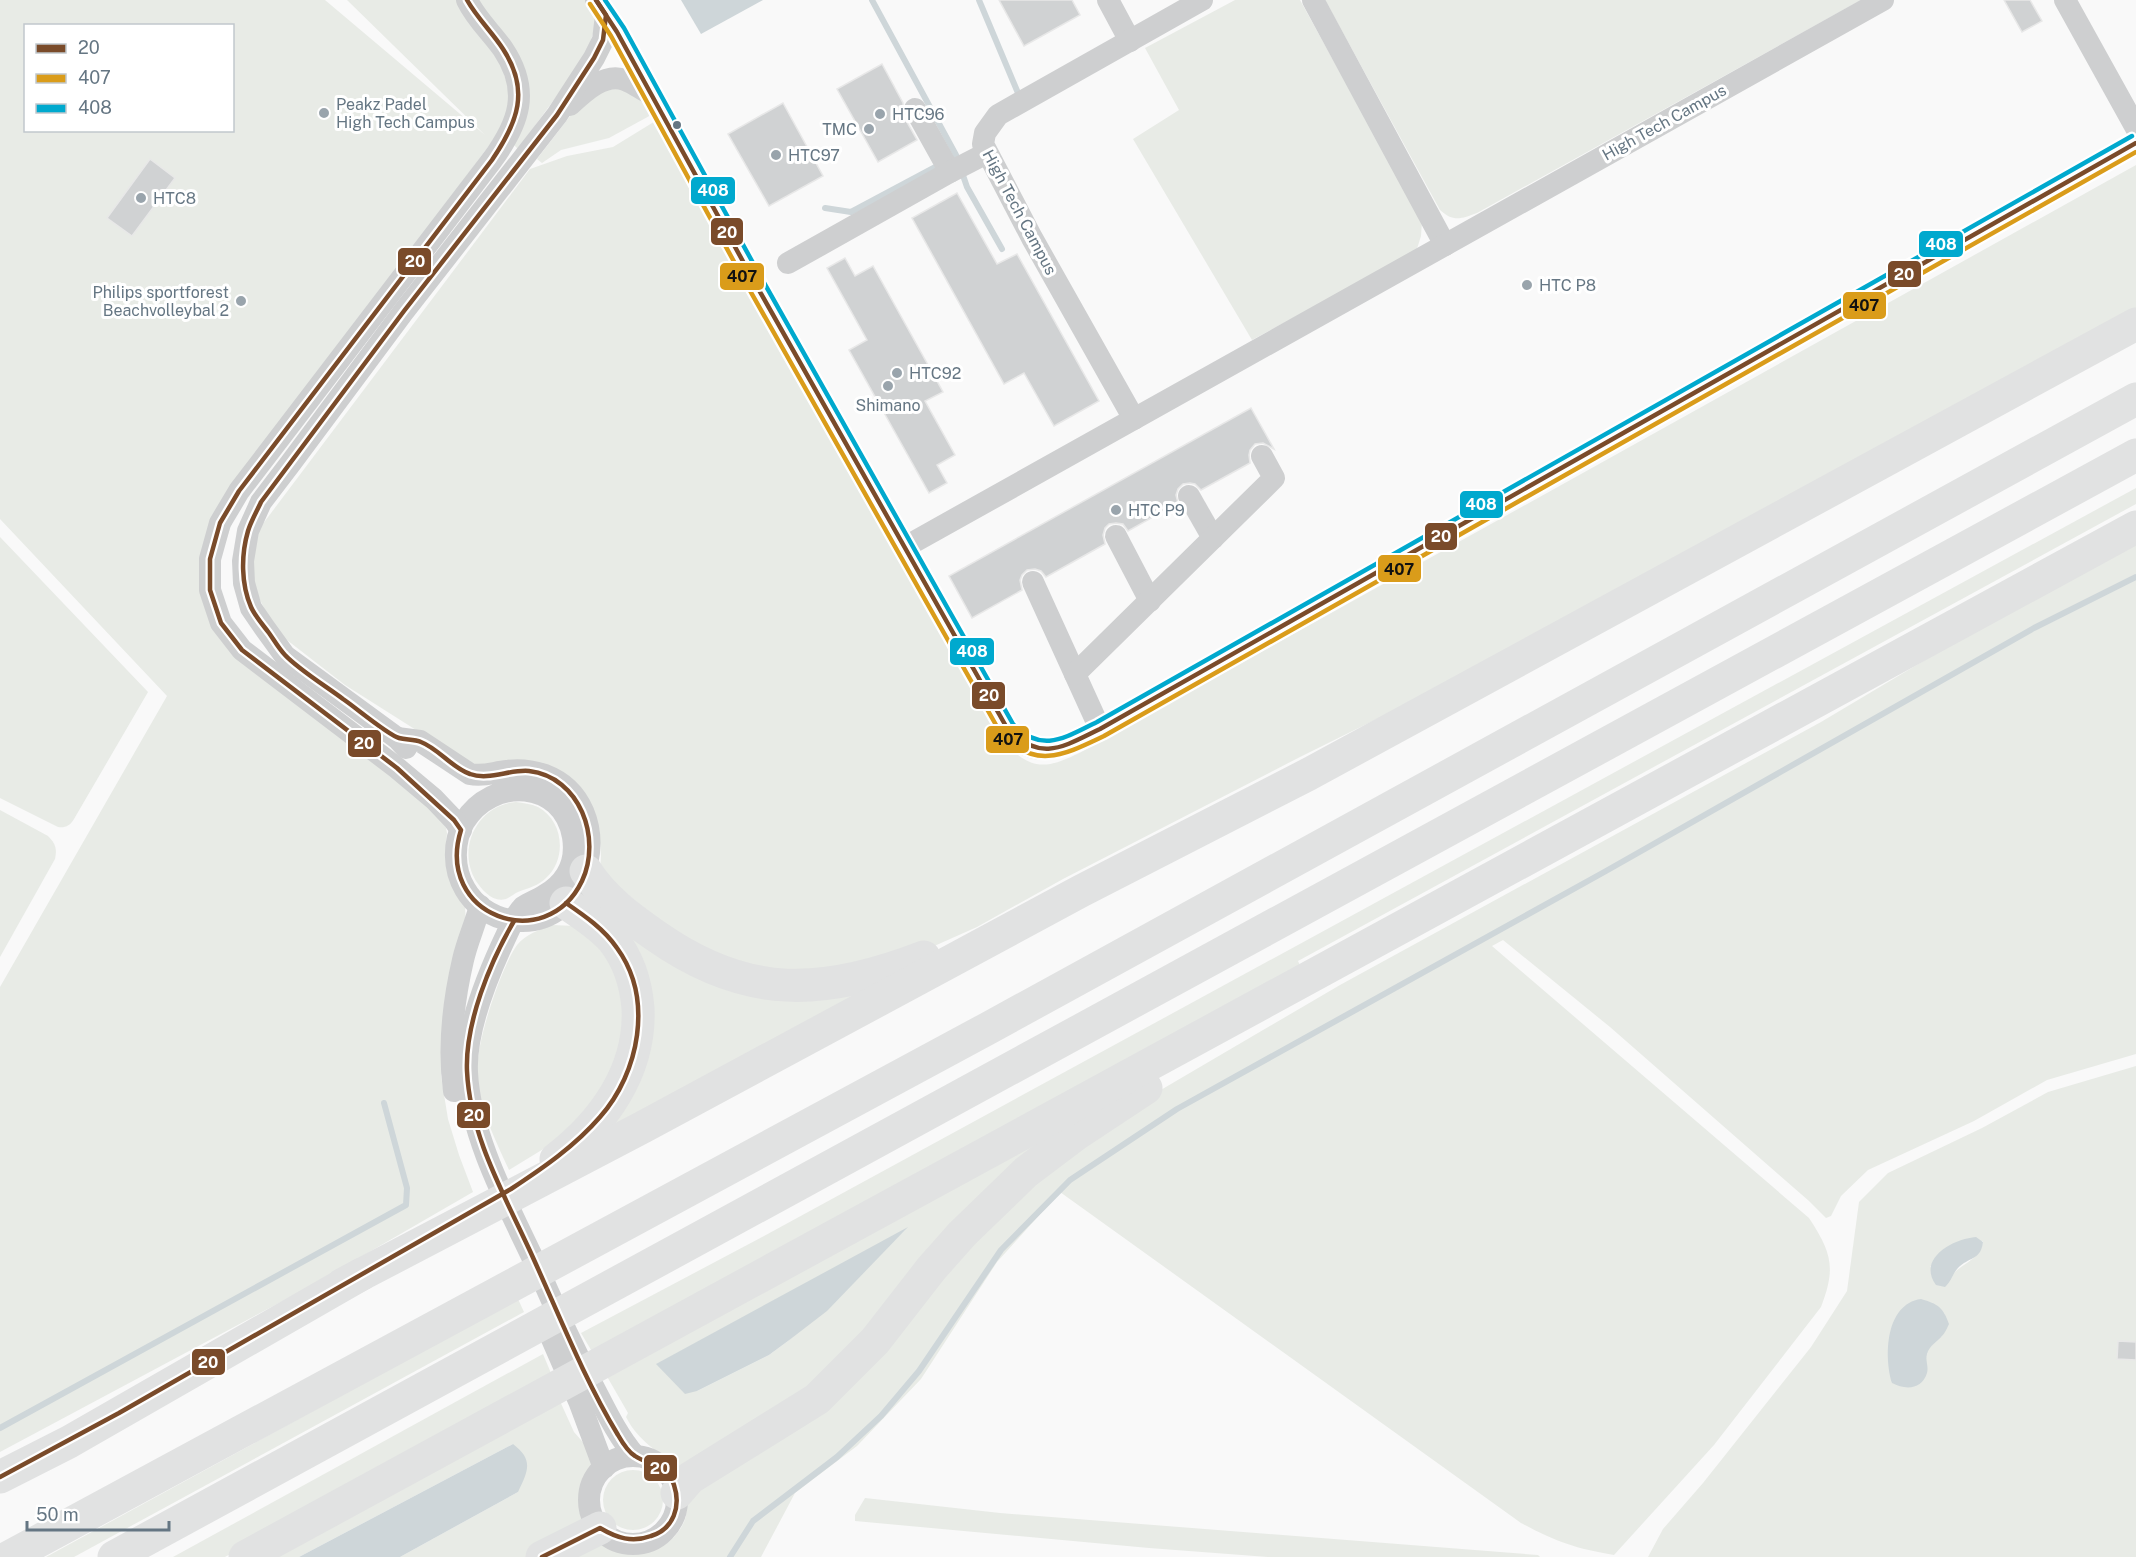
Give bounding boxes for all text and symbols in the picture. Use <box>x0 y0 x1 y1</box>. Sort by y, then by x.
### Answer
legend <box>24 24 234 132</box>
text: 20 <box>78 37 100 58</box>
text: 407 <box>78 67 111 88</box>
street label: High Tech Campus <box>1599 80 1730 164</box>
place label: Peakz Padel High Tech Campus <box>336 95 475 132</box>
text: 408 <box>78 97 112 118</box>
place label: HTC96 <box>892 105 945 124</box>
marker: Peakz Padel High Tech Campus <box>317 106 331 120</box>
marker: HTC96 <box>873 107 887 121</box>
unlabelled marker <box>671 119 683 131</box>
place label: TMC <box>822 120 857 139</box>
marker: TMC <box>862 122 876 136</box>
place label: HTC97 <box>788 146 840 165</box>
street label: High Tech Campus <box>979 146 1061 278</box>
marker: HTC97 <box>769 148 783 162</box>
line badge: 408 <box>690 176 736 205</box>
text: 408 <box>697 181 729 200</box>
place label: HTC8 <box>153 189 196 208</box>
marker: HTC8 <box>134 191 148 205</box>
line badge: 20 <box>710 217 744 246</box>
text: 20 <box>717 223 737 242</box>
line badge: 408 <box>1918 230 1964 258</box>
text: 408 <box>1925 235 1957 254</box>
line badge: 20 <box>397 247 432 276</box>
text: 20 <box>405 252 425 271</box>
line badge: 20 <box>1887 260 1922 288</box>
line badge: 407 <box>719 262 765 291</box>
text: 20 <box>1894 265 1914 284</box>
text: 407 <box>727 267 757 286</box>
place label: HTC P8 <box>1539 276 1596 295</box>
marker: HTC P8 <box>1520 278 1534 292</box>
place label: Philips sportforest Beachvolleybal 2 <box>92 283 229 320</box>
line badge: 407 <box>1842 291 1887 320</box>
marker: Philips sportforest Beachvolleybal 2 <box>234 294 248 308</box>
text: 407 <box>1849 296 1879 315</box>
place label: HTC92 <box>909 364 961 383</box>
marker: HTC92 <box>890 366 904 380</box>
marker: Shimano <box>881 379 895 393</box>
place label: Shimano <box>856 396 920 415</box>
line badge: 408 <box>1459 490 1504 519</box>
text: 408 <box>1465 495 1497 514</box>
place label: HTC P9 <box>1128 501 1185 520</box>
marker: HTC P9 <box>1109 503 1123 517</box>
line badge: 20 <box>1424 522 1458 551</box>
text: 20 <box>1431 527 1451 546</box>
line badge: 407 <box>1377 554 1422 583</box>
text: 407 <box>1384 560 1414 579</box>
line badge: 408 <box>949 637 995 666</box>
text: 408 <box>956 642 988 661</box>
line badge: 20 <box>971 681 1006 710</box>
text: 20 <box>979 686 999 705</box>
line badge: 407 <box>985 725 1030 754</box>
line badge: 20 <box>347 729 382 758</box>
text: 407 <box>993 730 1023 749</box>
text: 20 <box>354 734 374 753</box>
line badge: 20 <box>456 1101 491 1129</box>
text: 20 <box>464 1106 484 1125</box>
line badge: 20 <box>191 1348 226 1376</box>
text: 20 <box>198 1353 218 1372</box>
line badge: 20 <box>643 1454 678 1482</box>
text: 20 <box>650 1459 670 1478</box>
scale bar <box>27 1494 170 1532</box>
text: 50 m <box>36 1504 79 1525</box>

